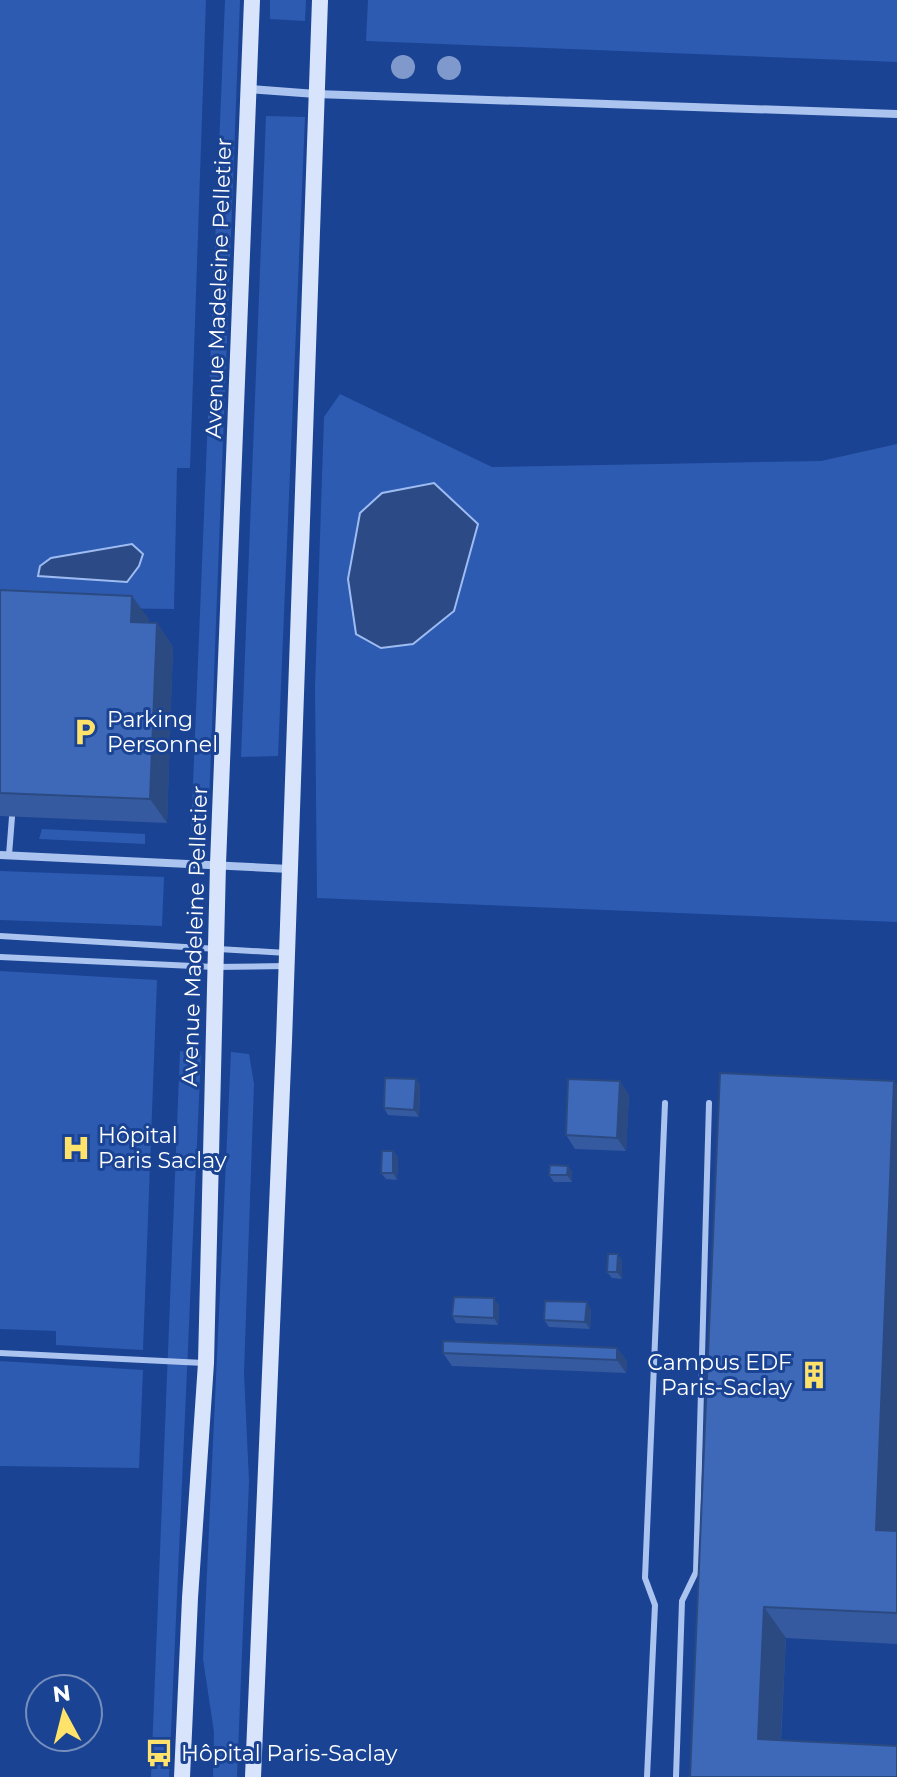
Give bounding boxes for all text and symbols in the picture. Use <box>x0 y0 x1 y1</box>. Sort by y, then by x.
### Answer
street label: Avenue Madeleine Pelletier <box>200 137 237 439</box>
place label: Parking Personnel <box>107 706 218 758</box>
parking icon: Parking Personnel <box>70 717 100 747</box>
street label: Avenue Madeleine Pelletier <box>176 785 213 1087</box>
place label: Hôpital Paris Saclay <box>98 1122 227 1174</box>
hospital icon: Hôpital Paris Saclay <box>61 1133 91 1163</box>
place label: Campus EDF Paris-Saclay <box>647 1349 792 1401</box>
building icon: Campus EDF Paris-Saclay <box>799 1360 829 1390</box>
north arrow <box>24 1673 104 1753</box>
text: N <box>51 1679 72 1708</box>
bus stop icon: Hôpital Paris-Saclay <box>144 1738 174 1768</box>
place label: Hôpital Paris-Saclay <box>181 1740 397 1767</box>

